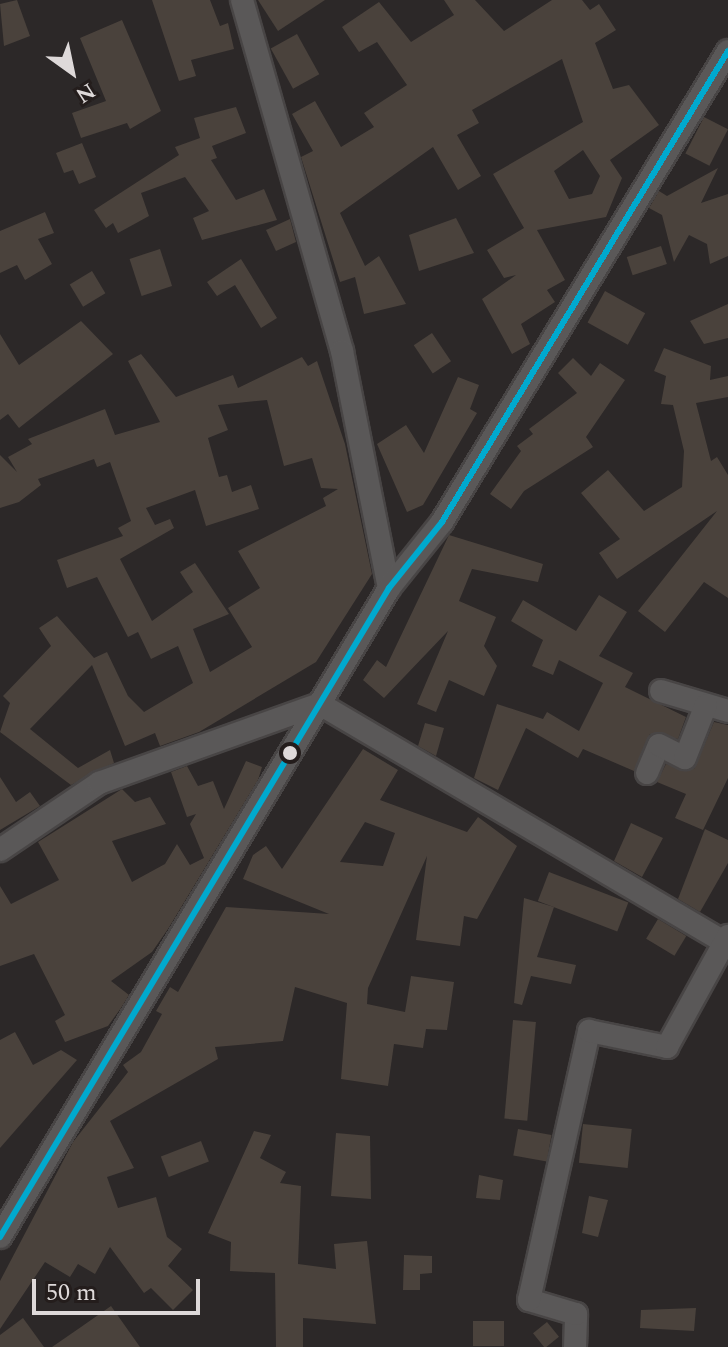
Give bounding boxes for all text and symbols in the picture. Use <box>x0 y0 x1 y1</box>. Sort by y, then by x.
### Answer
north arrow <box>32 32 112 112</box>
text: N <box>69 74 102 111</box>
unlabelled marker <box>282 745 298 761</box>
scale bar <box>36 1263 204 1313</box>
text: 50 m <box>46 1275 97 1311</box>

